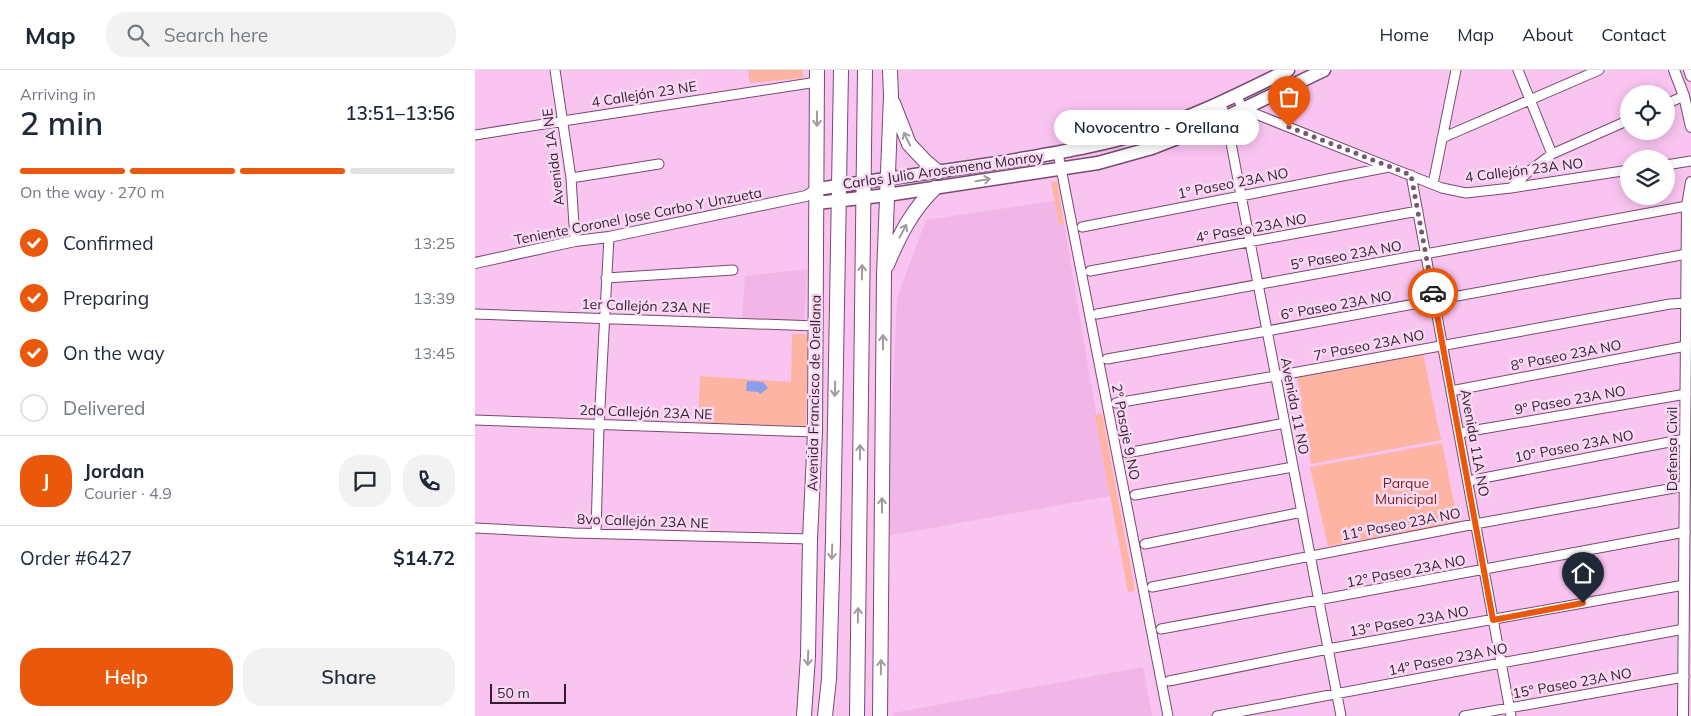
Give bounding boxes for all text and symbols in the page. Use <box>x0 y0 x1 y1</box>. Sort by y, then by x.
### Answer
search box <box>106 12 456 57</box>
text: Map <box>25 20 76 50</box>
icon: search <box>124 21 152 49</box>
text: Search here <box>164 23 268 47</box>
text: Home <box>1379 23 1429 46</box>
text: Map <box>1457 23 1494 46</box>
text: About <box>1522 23 1573 46</box>
text: Contact <box>1601 23 1666 46</box>
pin <box>1268 76 1310 127</box>
street label: 4 Callejón 23 NE <box>590 77 698 111</box>
icon: bag <box>1275 83 1303 111</box>
text: Arriving in <box>20 84 96 104</box>
map controls <box>1620 85 1675 205</box>
button: locate <box>1620 85 1675 140</box>
text: 13:51–13:56 <box>345 101 455 125</box>
text: 2 min <box>20 103 103 143</box>
street label: Avenida 1A NE <box>538 107 568 207</box>
one-way arrow <box>812 110 822 126</box>
callout: Novocentro - Orellana <box>1054 110 1259 144</box>
text: Novocentro - Orellana <box>1074 117 1239 137</box>
one-way arrow <box>902 131 912 146</box>
street label: Carlos Julio Arosemena Monroy <box>842 147 1045 193</box>
button: layers <box>1620 150 1675 205</box>
street label: 4 Callejón 23A NO <box>1464 154 1584 186</box>
street label: 1° Paseo 23A NO <box>1176 163 1290 203</box>
one-way arrow <box>975 175 991 185</box>
text: On the way · 270 m <box>20 182 165 202</box>
street label: Teniente Coronel Jose Carbo Y Unzueta <box>513 183 763 249</box>
street label: 4° Paseo 23A NO <box>1194 209 1308 247</box>
one-way arrow <box>898 223 908 238</box>
icon: check <box>20 229 48 257</box>
text: Confirmed <box>63 231 154 255</box>
text: 13:25 <box>413 233 455 253</box>
street label: 5° Paseo 23A NO <box>1289 236 1403 274</box>
one-way arrow <box>858 265 867 281</box>
courier <box>1408 268 1458 318</box>
icon: car <box>1419 279 1447 307</box>
icon: check <box>20 284 48 312</box>
text: Preparing <box>63 286 149 310</box>
street label: 6° Paseo 23A NO <box>1279 286 1393 324</box>
text: 13:39 <box>413 288 455 308</box>
street label: 1er Callejón 23A NE <box>581 295 711 317</box>
street label: Avenida Francisco de Orellana <box>803 295 825 491</box>
street label: 7° Paseo 23A NO <box>1312 325 1426 365</box>
one-way arrow <box>878 335 888 351</box>
street label: 8° Paseo 23A NO <box>1509 335 1623 375</box>
icon: check <box>20 339 48 367</box>
text: On the way <box>63 341 165 365</box>
text: 13:45 <box>413 343 455 363</box>
street label: Avenida 11 NO <box>1277 356 1313 456</box>
one-way arrow <box>830 381 840 397</box>
street label: 9° Paseo 23A NO <box>1513 381 1627 419</box>
street label: 2° Pasaje 9 NO <box>1108 382 1144 482</box>
street label: Avenida 11A NO <box>1457 388 1493 498</box>
text: Delivered <box>63 396 145 420</box>
street label: 2do Callejón 23A NE <box>579 401 713 423</box>
street label: Defensa Civil <box>1663 407 1681 491</box>
street label: 10° Paseo 23A NO <box>1513 426 1635 466</box>
one-way arrow <box>855 445 865 461</box>
button: chat <box>339 455 391 507</box>
button: phone <box>403 455 455 507</box>
text: Jordan <box>84 459 144 483</box>
text: J <box>43 469 49 493</box>
park label: Parque Municipal <box>1375 474 1437 508</box>
text: Courier · 4.9 <box>84 483 172 503</box>
one-way arrow <box>877 497 887 514</box>
street label: 11° Paseo 23A NO <box>1340 504 1462 544</box>
street label: 8vo Callejón 23A NE <box>577 510 709 532</box>
one-way arrow <box>828 543 837 559</box>
text: Order #6427 <box>20 546 132 570</box>
text: $14.72 <box>393 546 455 570</box>
street label: 12° Paseo 23A NO <box>1345 551 1467 591</box>
pin <box>1562 552 1604 603</box>
icon: home <box>1569 559 1597 587</box>
street label: 13° Paseo 23A NO <box>1348 602 1470 640</box>
one-way arrow <box>853 607 863 624</box>
street label: 14° Paseo 23A NO <box>1387 639 1509 679</box>
button: Help <box>20 648 233 706</box>
button: Share <box>243 648 455 706</box>
one-way arrow <box>804 650 813 666</box>
one-way arrow <box>876 660 886 676</box>
street label: 15° Paseo 23A NO <box>1511 664 1633 702</box>
scale bar <box>490 681 566 704</box>
text: 50 m <box>497 684 530 702</box>

